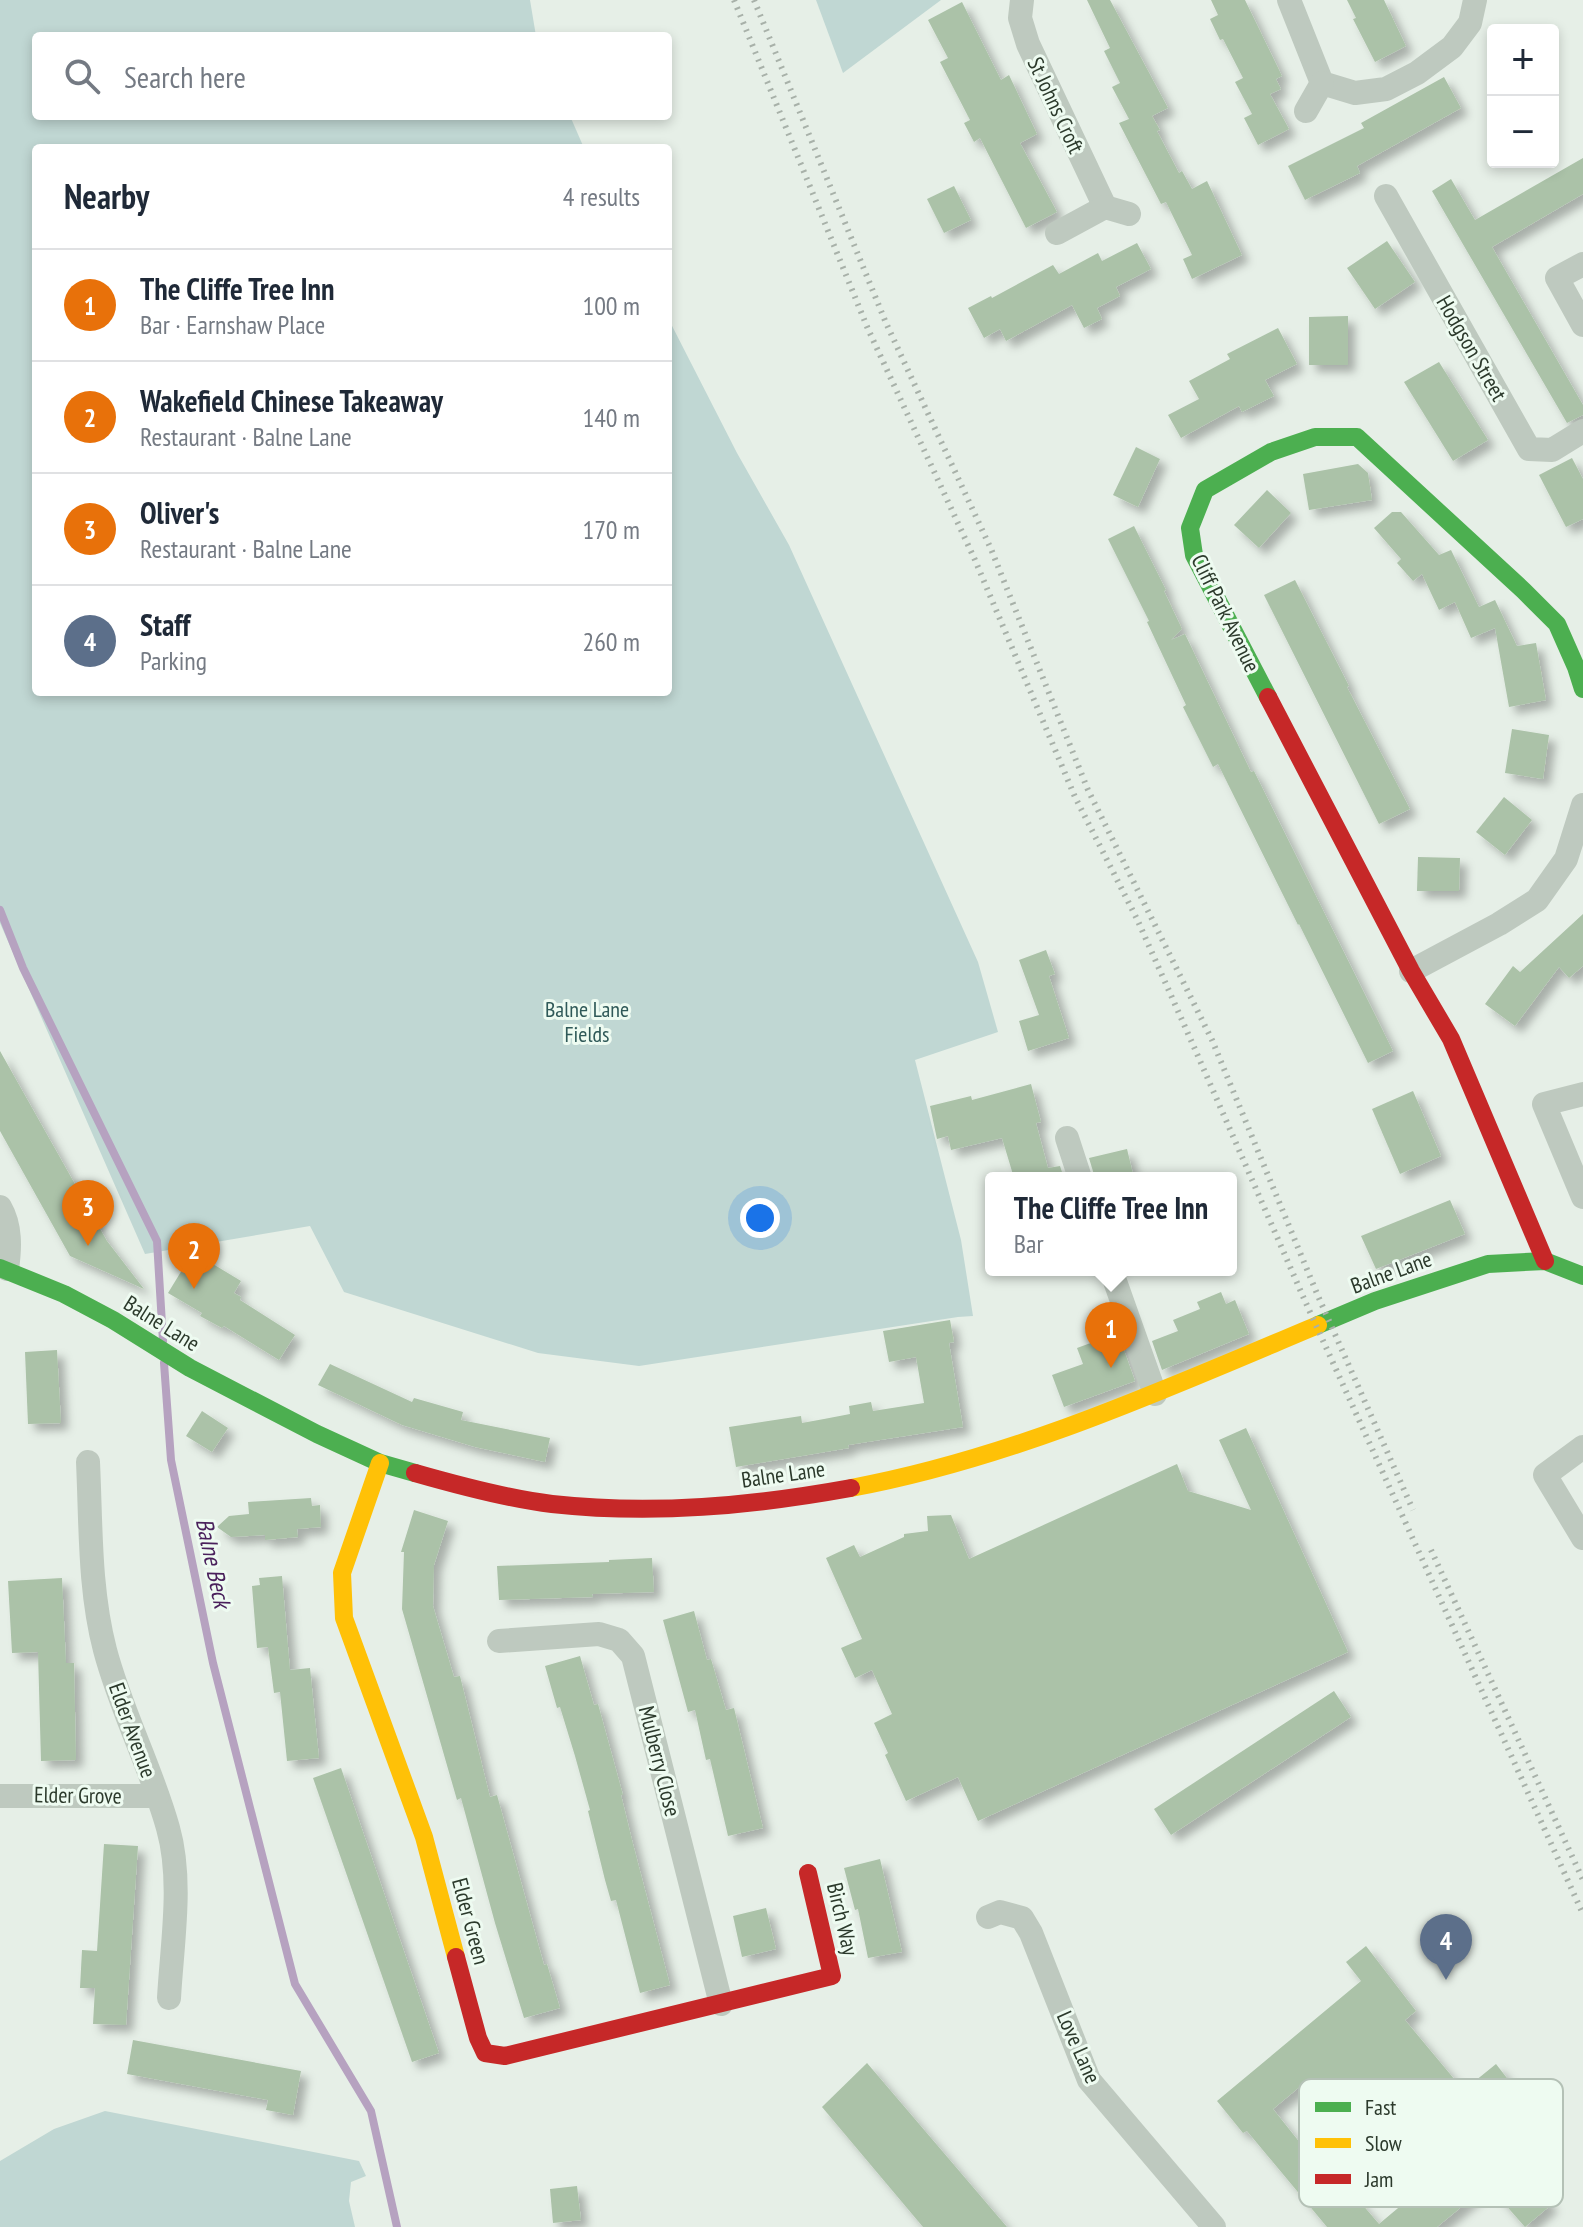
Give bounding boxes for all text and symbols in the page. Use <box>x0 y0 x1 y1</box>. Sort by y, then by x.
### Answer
map controls <box>1487 24 1559 168</box>
button: + <box>1487 24 1559 96</box>
search box <box>32 32 672 120</box>
street label: St Johns Croft <box>1022 52 1090 158</box>
icon: search <box>60 54 104 98</box>
text: Search here <box>124 57 246 96</box>
button: − <box>1487 96 1559 168</box>
text: Nearby <box>64 174 149 218</box>
text: 4 results <box>563 180 640 213</box>
text: The Cliffe Tree Inn <box>140 269 335 308</box>
text: 1 <box>84 289 96 322</box>
text: 100 m <box>582 289 640 322</box>
street label: Hodgson Street <box>1431 290 1513 406</box>
text: Bar · Earnshaw Place <box>140 308 325 341</box>
text: Wakefield Chinese Takeaway <box>140 381 443 420</box>
text: 2 <box>84 401 96 434</box>
text: 140 m <box>582 401 640 434</box>
text: Restaurant · Balne Lane <box>140 420 352 453</box>
text: Oliver's <box>140 493 219 532</box>
text: 3 <box>84 513 96 546</box>
text: 170 m <box>582 513 640 546</box>
text: Restaurant · Balne Lane <box>140 532 352 565</box>
street label: Cliff Park Avenue <box>1185 549 1267 677</box>
text: Staff <box>140 605 190 644</box>
text: 4 <box>84 625 96 658</box>
text: 260 m <box>582 625 640 658</box>
text: Parking <box>140 644 207 677</box>
park label: Balne Lane Fields <box>545 995 629 1048</box>
popup <box>985 1172 1237 1276</box>
pin: 3 <box>62 1180 114 1246</box>
text: The Cliffe Tree Inn <box>1014 1188 1208 1227</box>
your location <box>740 1198 780 1238</box>
pin: 2 <box>168 1223 220 1289</box>
text: Bar <box>1014 1227 1044 1260</box>
street label: Balne Lane <box>1347 1244 1435 1300</box>
street label: Balne Lane <box>119 1289 205 1357</box>
pin: 1 <box>1085 1302 1137 1368</box>
street label: Balne Lane <box>739 1454 827 1494</box>
water label: Balne Beck <box>189 1515 239 1613</box>
street label: Elder Avenue <box>103 1679 163 1781</box>
street label: Mulberry Close <box>633 1703 687 1819</box>
street label: Elder Grove <box>34 1780 122 1810</box>
street label: Elder Green <box>446 1875 496 1967</box>
street label: Birch Way <box>821 1880 865 1959</box>
pin: 4 <box>1420 1914 1472 1980</box>
street label: Love Lane <box>1051 2007 1107 2087</box>
legend <box>1299 2079 1563 2207</box>
text: Fast <box>1365 2093 1396 2121</box>
text: Slow <box>1365 2129 1402 2157</box>
text: Jam <box>1364 2165 1393 2193</box>

